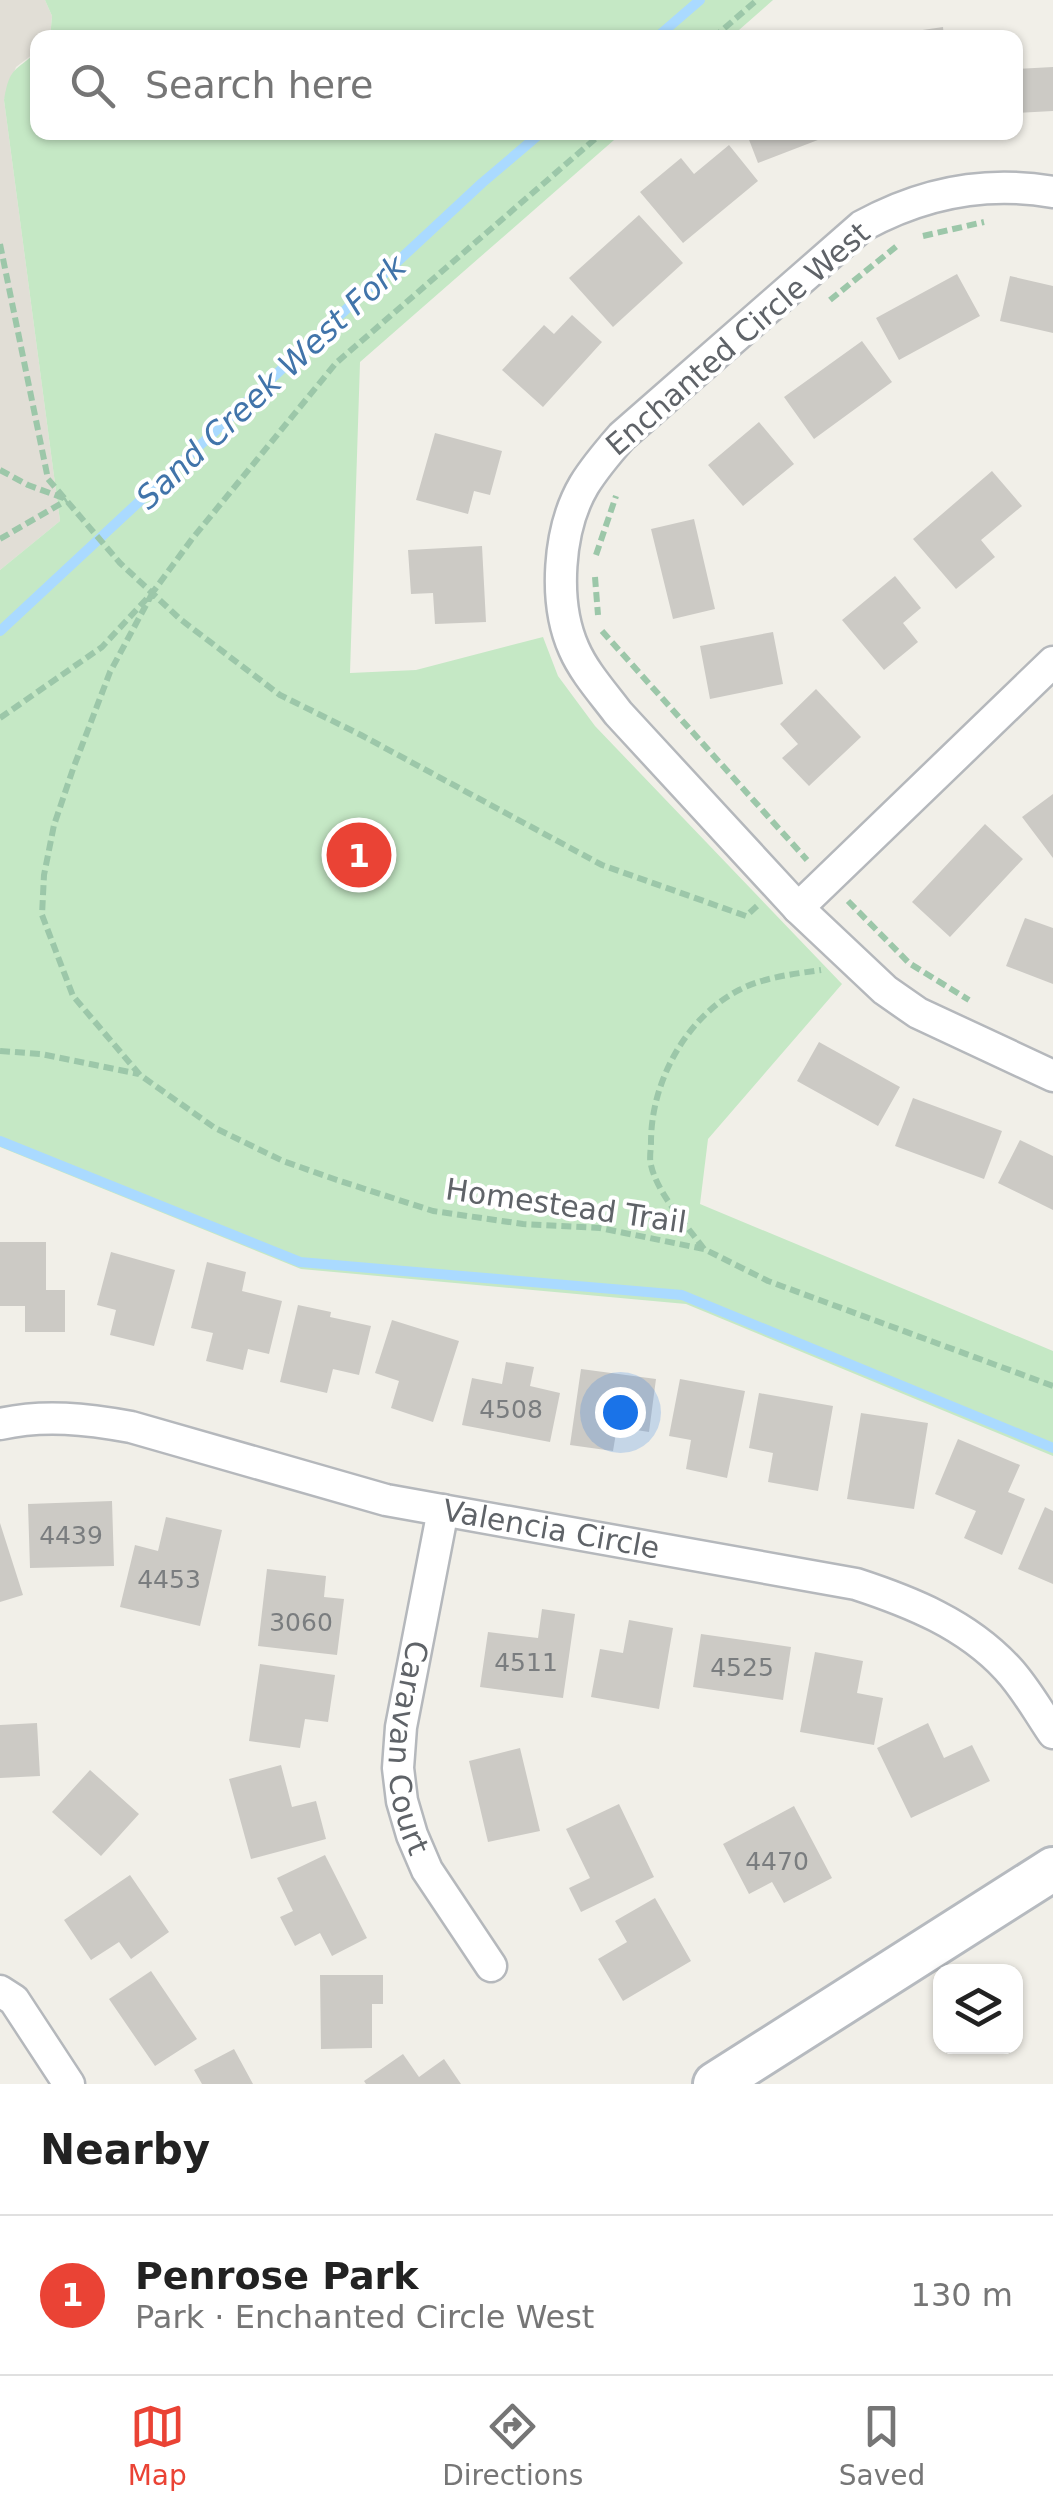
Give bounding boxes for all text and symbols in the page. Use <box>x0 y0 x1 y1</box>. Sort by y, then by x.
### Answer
search box <box>30 30 1023 140</box>
icon: search <box>65 58 120 113</box>
text: Search here <box>145 63 373 107</box>
street label: Enchanted Circle West <box>599 215 877 462</box>
water label: Sand Creek West Fork <box>128 246 415 517</box>
pin: 1 <box>326 818 392 892</box>
street label: Homestead Trail <box>443 1171 689 1240</box>
your location <box>595 1387 646 1438</box>
house number: 4508 <box>479 1395 543 1424</box>
street label: Valencia Circle <box>440 1492 662 1566</box>
house number: 4439 <box>39 1521 103 1550</box>
house number: 4453 <box>137 1565 201 1594</box>
house number: 3060 <box>269 1608 333 1637</box>
street label: Caravan Court <box>381 1638 436 1860</box>
house number: 4511 <box>494 1648 558 1677</box>
house number: 4525 <box>710 1653 774 1682</box>
house number: 4470 <box>745 1847 809 1876</box>
map controls <box>933 1964 1023 2054</box>
button: layers <box>933 1964 1023 2054</box>
text: Nearby <box>40 2125 210 2174</box>
text: Penrose Park <box>135 2254 419 2298</box>
text: 1 <box>61 2276 84 2314</box>
text: 130 m <box>911 2276 1013 2314</box>
text: Park · Enchanted Circle West <box>135 2298 594 2336</box>
tab: Map <box>128 2399 187 2492</box>
tab: Directions <box>442 2399 583 2492</box>
tab: Saved <box>839 2399 925 2492</box>

